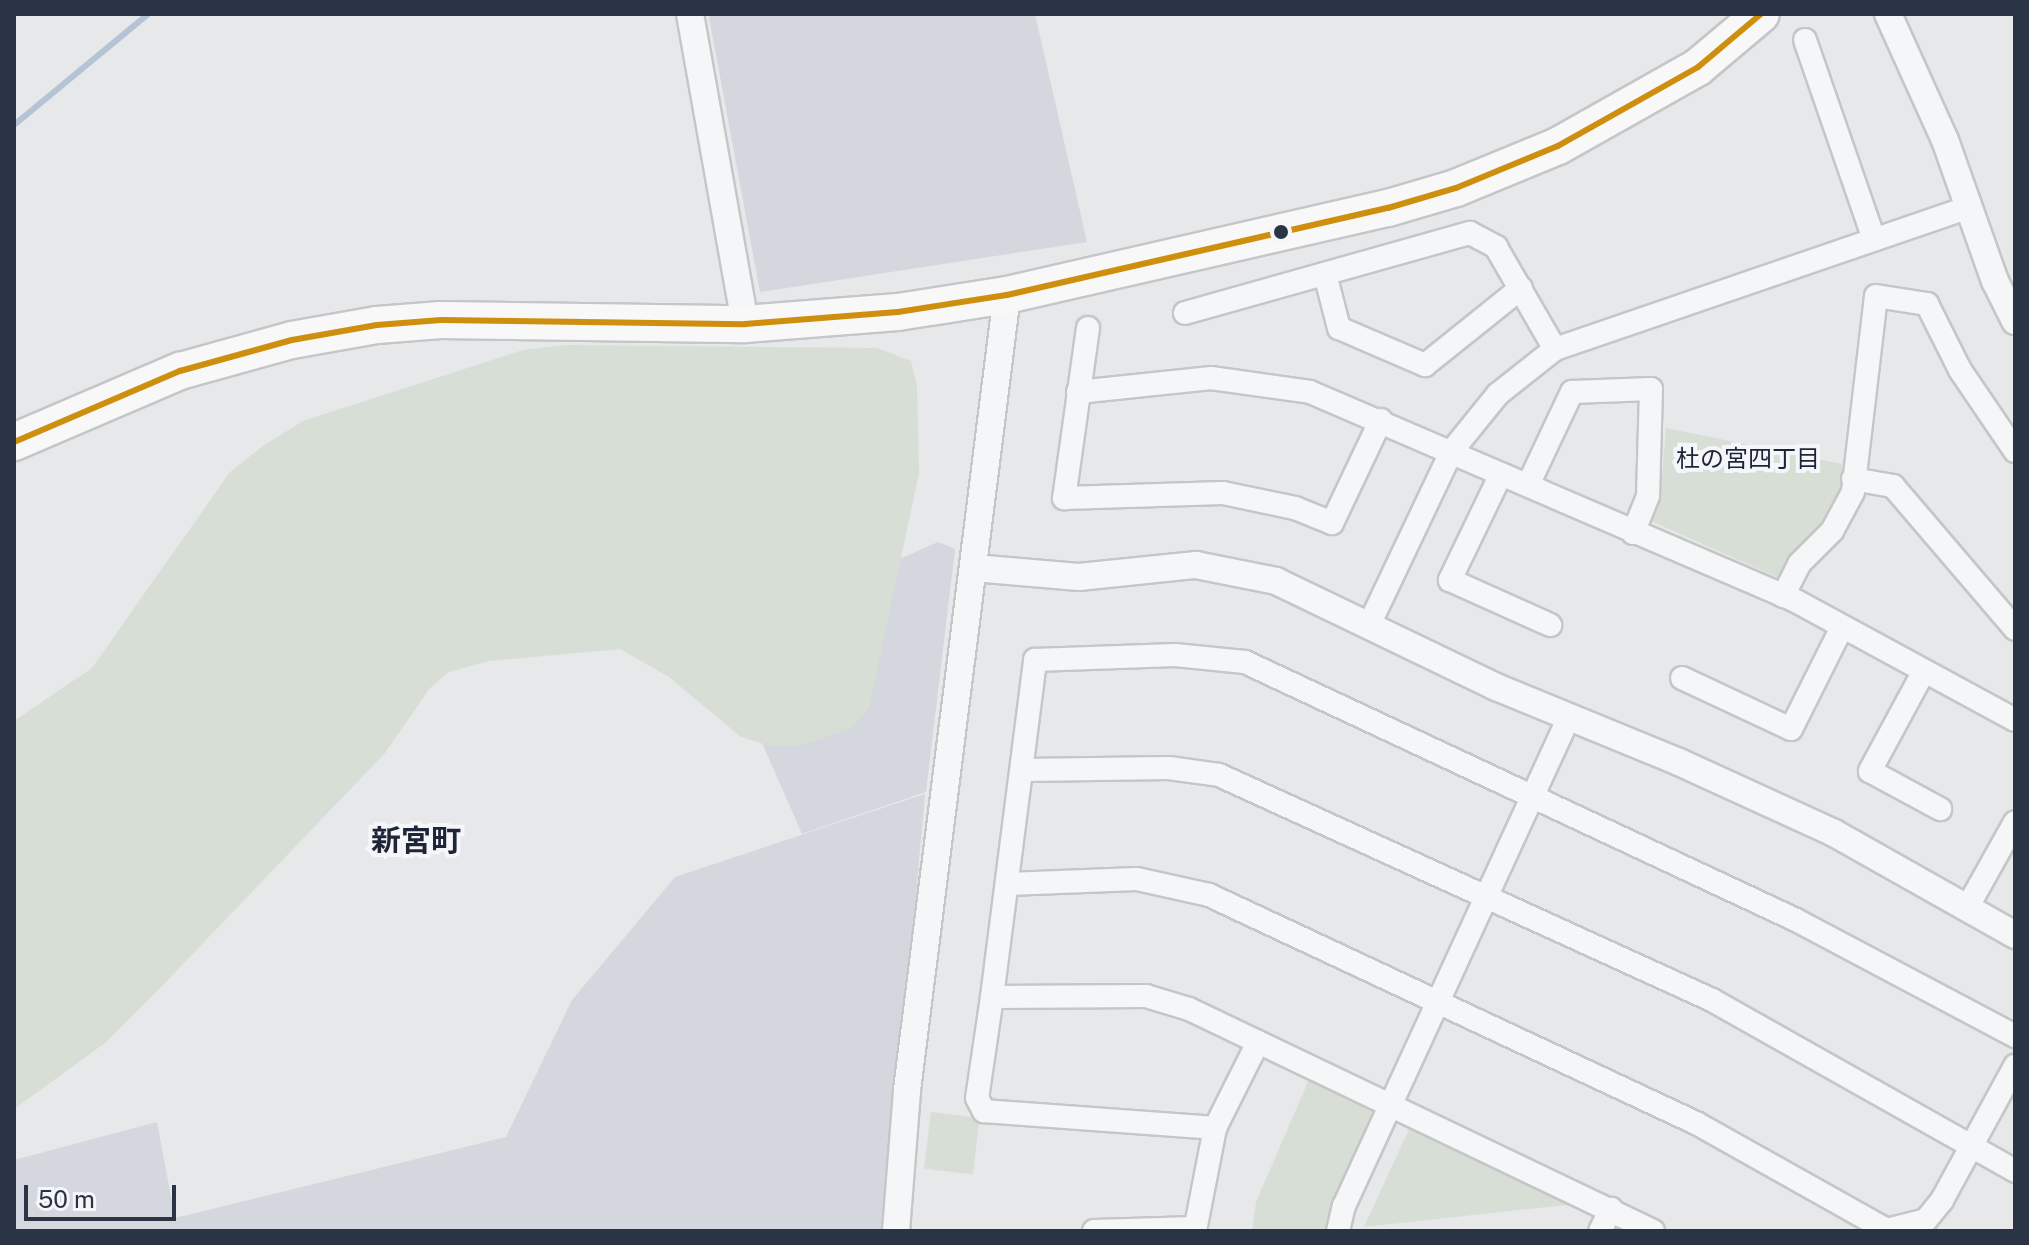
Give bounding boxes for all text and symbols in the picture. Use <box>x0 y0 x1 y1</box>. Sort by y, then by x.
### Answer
unlabelled marker <box>1273 224 1289 240</box>
district label: 杜の宮四丁目 <box>1676 445 1820 473</box>
district label: 新宮町 <box>371 822 461 858</box>
scale bar <box>28 1169 180 1219</box>
text: 50 m <box>38 1185 95 1213</box>

